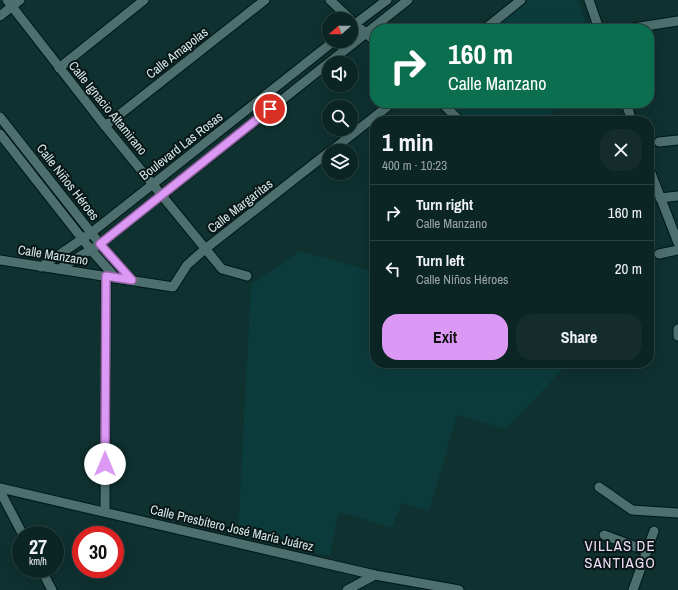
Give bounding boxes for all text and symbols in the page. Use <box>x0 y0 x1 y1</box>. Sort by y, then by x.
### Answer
north arrow <box>322 12 358 48</box>
map controls <box>322 12 358 180</box>
street label: Calle Amapolas <box>143 24 211 82</box>
text: 160 m <box>448 35 513 73</box>
icon: right <box>382 40 434 92</box>
button: sound <box>322 56 358 92</box>
street label: Calle Ignacio Altamirano <box>65 58 151 159</box>
text: Calle Manzano <box>448 71 546 96</box>
pin <box>253 92 287 126</box>
icon: arrive <box>259 98 281 120</box>
button: search <box>322 100 358 136</box>
street label: Boulevard Las Rosas <box>136 108 226 184</box>
text: 1 min <box>382 126 433 158</box>
button: close <box>600 129 642 171</box>
street label: Calle Niños Héroes <box>33 140 103 224</box>
button: layers <box>322 144 358 180</box>
text: 400 m · 10:23 <box>382 157 447 174</box>
street label: Calle Margaritas <box>204 175 276 237</box>
text: Turn right <box>416 194 473 215</box>
icon: right <box>382 202 404 224</box>
text: 160 m <box>608 202 642 223</box>
text: Calle Manzano <box>416 215 487 232</box>
street label: Calle Manzano <box>17 241 90 269</box>
text: Turn left <box>416 250 464 271</box>
icon: left <box>382 258 404 280</box>
text: 20 m <box>615 258 642 279</box>
text: Calle Niños Héroes <box>416 271 508 288</box>
button: Exit <box>382 314 508 360</box>
button: Share <box>516 314 642 360</box>
position arrow <box>84 443 126 485</box>
street label: Calle Presbítero José María Juárez <box>149 501 315 555</box>
speed limit sign: 30 <box>72 526 124 578</box>
text: 27 <box>29 533 47 560</box>
district label: VILLAS DE SANTIAGO <box>584 535 656 573</box>
text: km/h <box>29 555 47 568</box>

